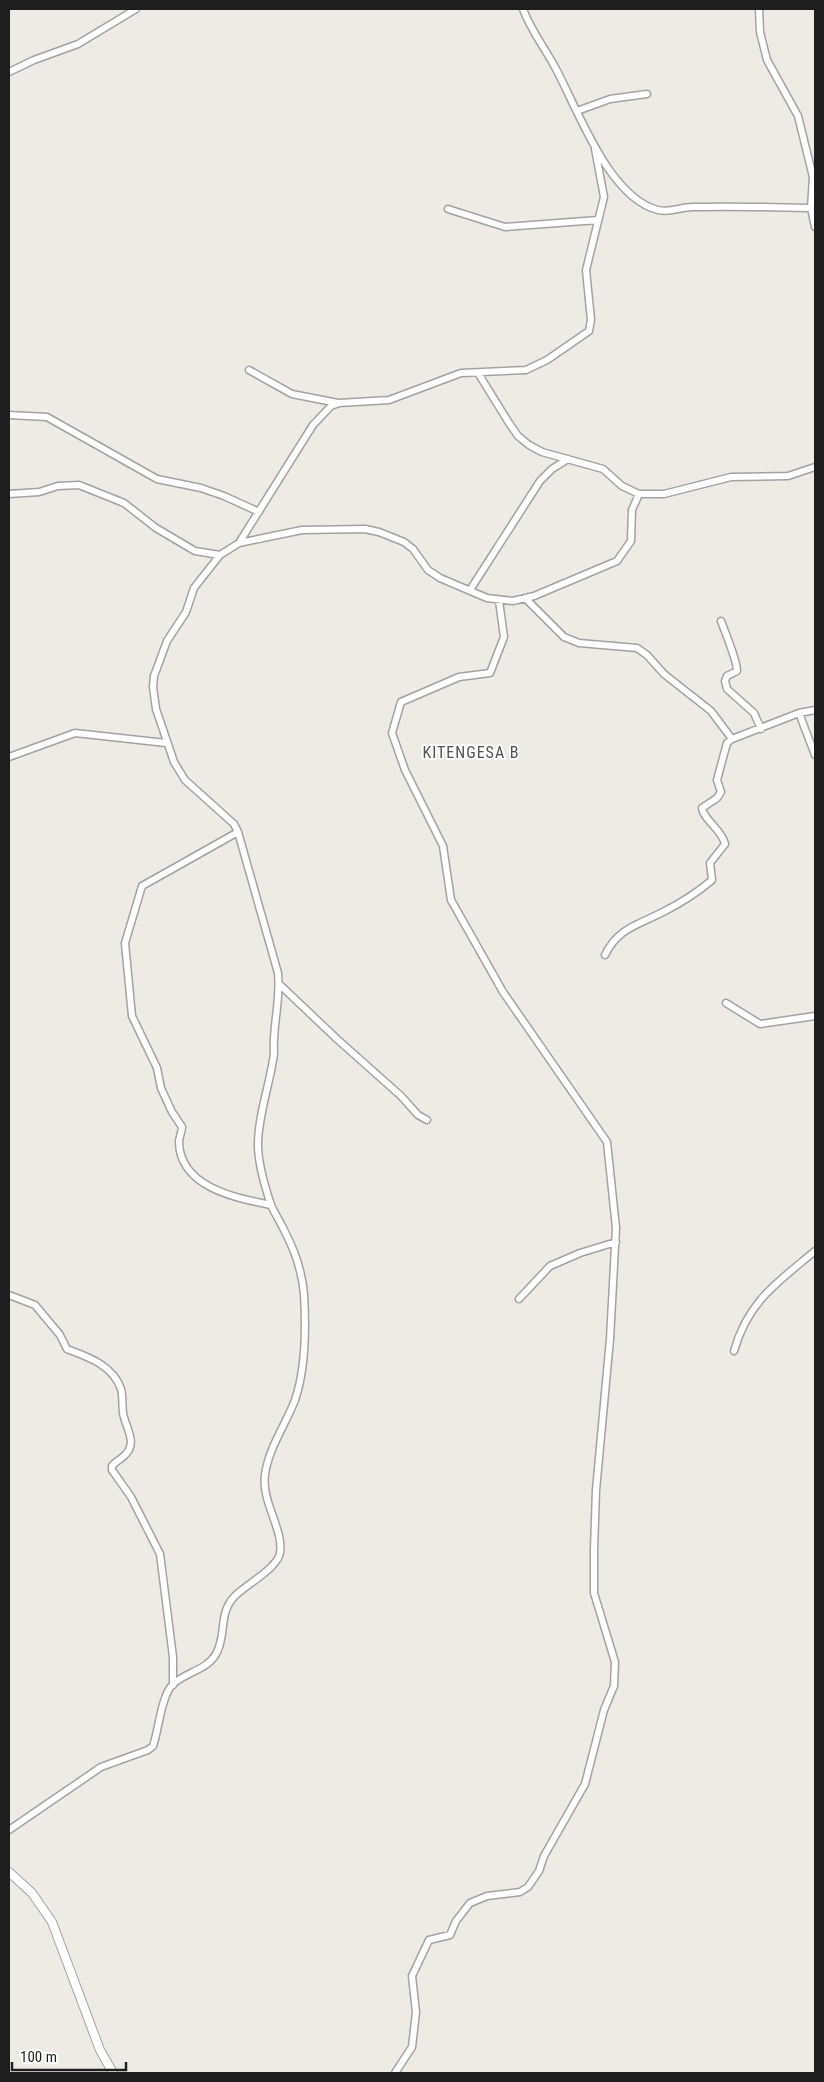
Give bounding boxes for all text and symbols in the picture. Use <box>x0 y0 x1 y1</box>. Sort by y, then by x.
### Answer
district label: KITENGESA B <box>422 743 520 762</box>
scale bar <box>12 2040 126 2072</box>
text: 100 m <box>20 2048 57 2066</box>

